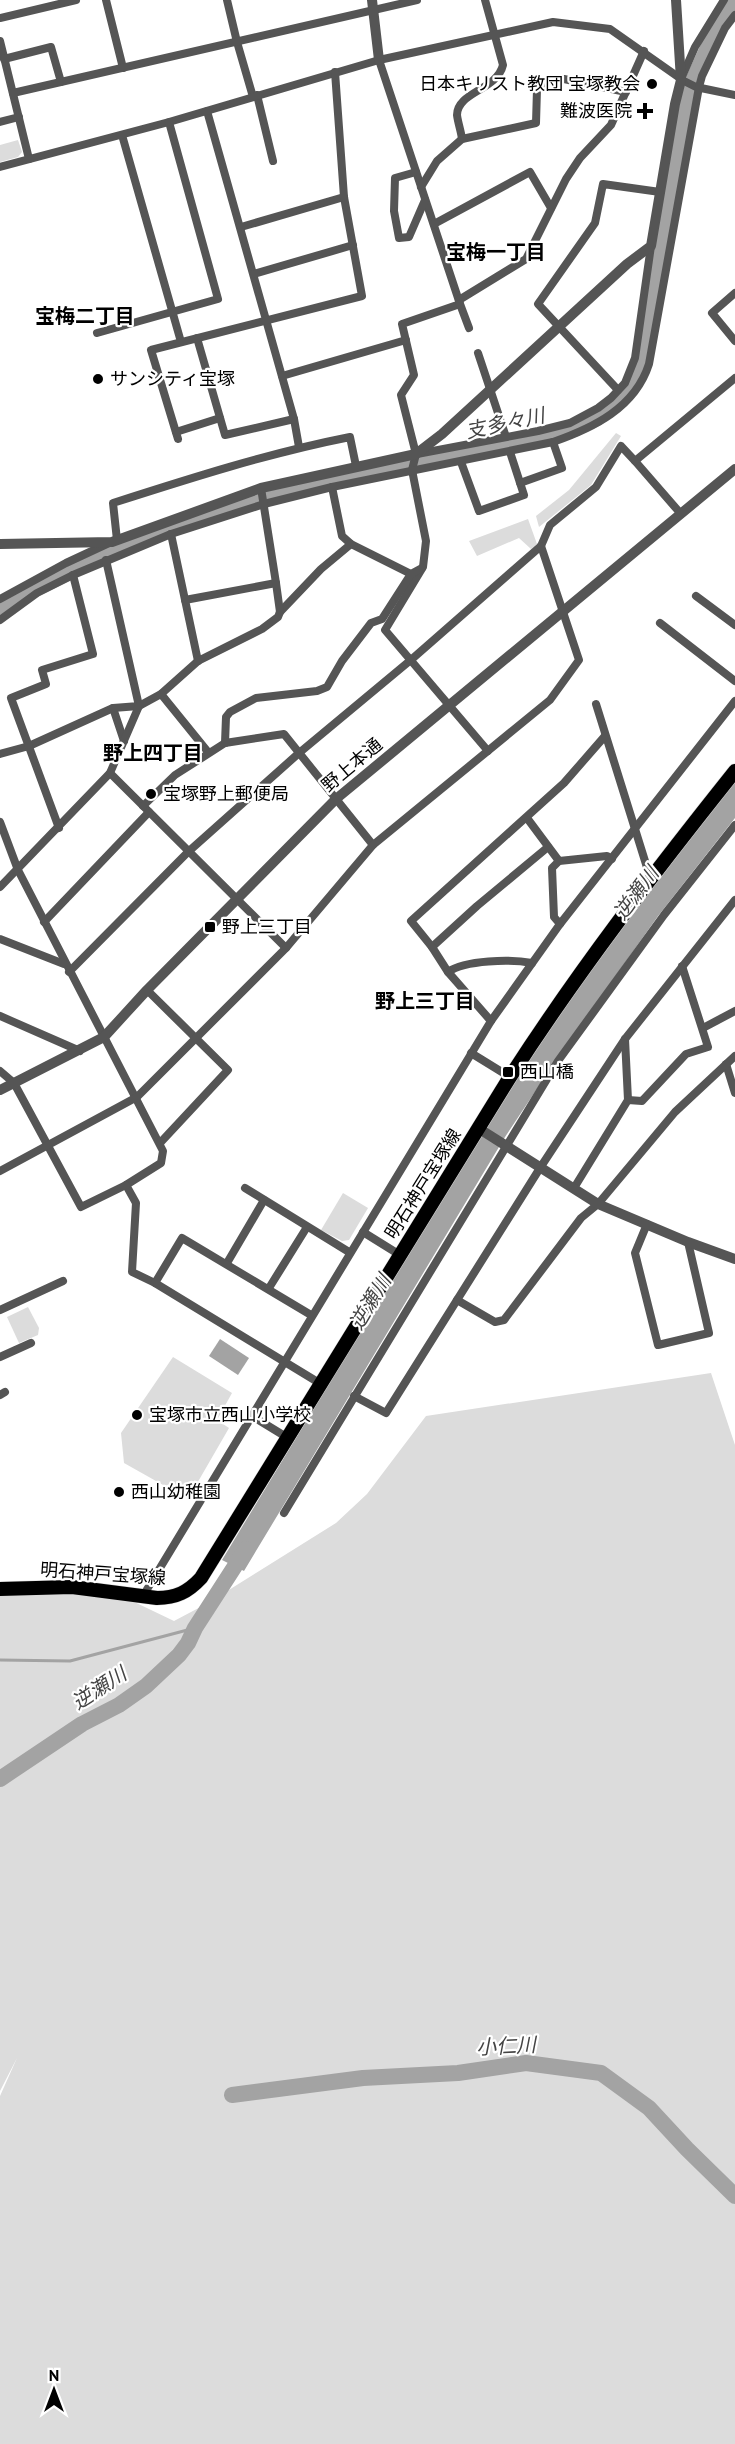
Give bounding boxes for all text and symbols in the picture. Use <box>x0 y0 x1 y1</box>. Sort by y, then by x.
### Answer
place label: 日本キリスト教団 宝塚教会 <box>419 72 640 95</box>
marker: 日本キリスト教団 宝塚教会 <box>645 77 659 91</box>
place label: 難波医院 <box>560 99 632 122</box>
marker: 難波医院 <box>636 102 654 120</box>
district label: 宝梅一丁目 <box>446 239 546 265</box>
district label: 宝梅二丁目 <box>35 303 135 329</box>
place label: サンシティ宝塚 <box>110 367 235 390</box>
marker: サンシティ宝塚 <box>91 372 105 386</box>
water label: 支多々川 <box>463 402 549 444</box>
street label: 野上本通 <box>317 733 387 797</box>
district label: 野上四丁目 <box>103 740 203 766</box>
place label: 宝塚野上郵便局 <box>163 782 289 805</box>
marker: 宝塚野上郵便局 <box>144 787 158 801</box>
water label: 逆瀬川 <box>608 860 666 925</box>
place label: 野上三丁目 <box>222 915 312 938</box>
marker: 野上三丁目 <box>203 920 217 934</box>
district label: 野上三丁目 <box>375 988 475 1014</box>
place label: 西山橋 <box>520 1060 574 1083</box>
marker: 西山橋 <box>501 1065 515 1079</box>
street label: 明石神戸宝塚線 <box>379 1124 466 1243</box>
water label: 逆瀬川 <box>343 1268 398 1334</box>
place label: 宝塚市立西山小学校 <box>149 1403 311 1426</box>
marker: 宝塚市立西山小学校 <box>130 1408 144 1422</box>
place label: 西山幼稚園 <box>131 1480 221 1503</box>
marker: 西山幼稚園 <box>112 1485 126 1499</box>
street label: 明石神戸宝塚線 <box>39 1558 167 1589</box>
water label: 逆瀬川 <box>67 1660 133 1715</box>
water label: 小仁川 <box>475 2031 539 2061</box>
north arrow <box>24 2360 84 2420</box>
text: N <box>49 2365 59 2385</box>

